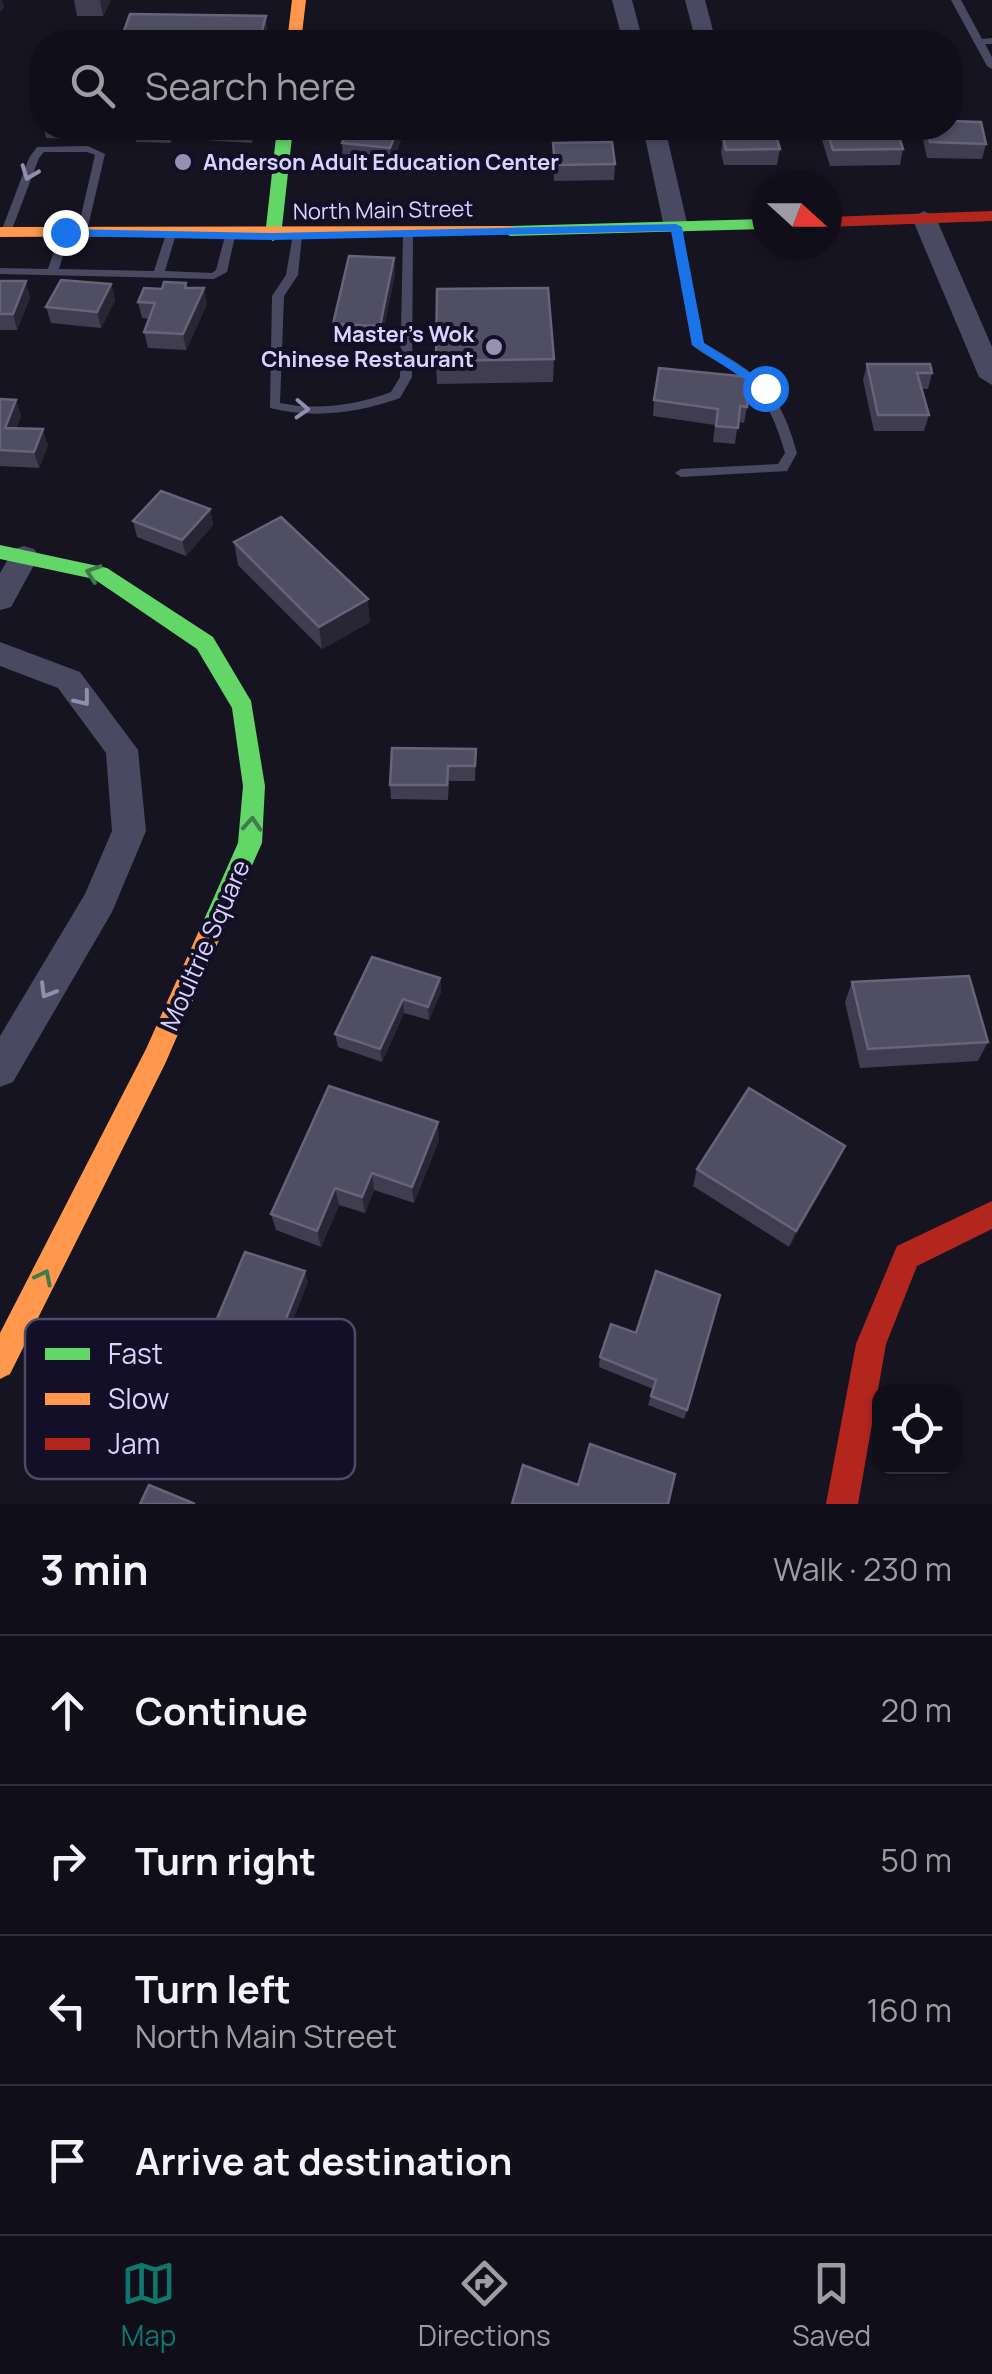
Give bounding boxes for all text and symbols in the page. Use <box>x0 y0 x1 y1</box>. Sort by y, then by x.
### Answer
search box <box>30 30 962 140</box>
icon: search <box>65 58 120 113</box>
text: Search here <box>145 59 356 111</box>
place label: Anderson Adult Education Center <box>203 147 559 177</box>
marker: Anderson Adult Education Center <box>172 151 194 173</box>
one-way arrow <box>20 163 40 181</box>
north arrow <box>752 170 842 260</box>
street label: North Main Street <box>293 193 474 227</box>
route end <box>43 210 89 256</box>
place label: Master's Wok Chinese Restaurant <box>261 319 475 374</box>
marker: Master's Wok Chinese Restaurant <box>483 336 505 358</box>
route start <box>743 366 789 412</box>
one-way arrow <box>295 399 310 420</box>
one-way arrow <box>85 565 103 585</box>
one-way arrow <box>72 688 89 706</box>
one-way arrow <box>240 816 262 832</box>
street label: Moultrie Square <box>151 854 258 1036</box>
one-way arrow <box>40 980 59 998</box>
one-way arrow <box>32 1270 51 1288</box>
legend <box>25 1319 355 1479</box>
text: Fast <box>108 1334 163 1372</box>
text: Slow <box>108 1379 169 1417</box>
map controls <box>872 1384 962 1474</box>
button: locate <box>872 1384 962 1474</box>
text: Jam <box>108 1424 160 1462</box>
text: 3 min <box>40 1540 149 1598</box>
text: Walk · 230 m <box>773 1547 952 1591</box>
icon: ahead <box>40 1683 95 1738</box>
text: Continue <box>135 1684 308 1736</box>
text: 20 m <box>881 1688 952 1732</box>
icon: right <box>40 1833 95 1888</box>
text: Turn right <box>135 1834 316 1886</box>
text: 50 m <box>880 1838 952 1882</box>
text: Turn left <box>135 1962 291 2014</box>
icon: left <box>40 1983 95 2038</box>
text: 160 m <box>867 1988 952 2032</box>
text: North Main Street <box>135 2014 397 2058</box>
icon: arrive <box>40 2133 95 2188</box>
text: Arrive at destination <box>135 2134 512 2186</box>
tab: Map <box>121 2256 176 2354</box>
tab: Directions <box>418 2256 551 2354</box>
tab: Saved <box>792 2256 871 2354</box>

